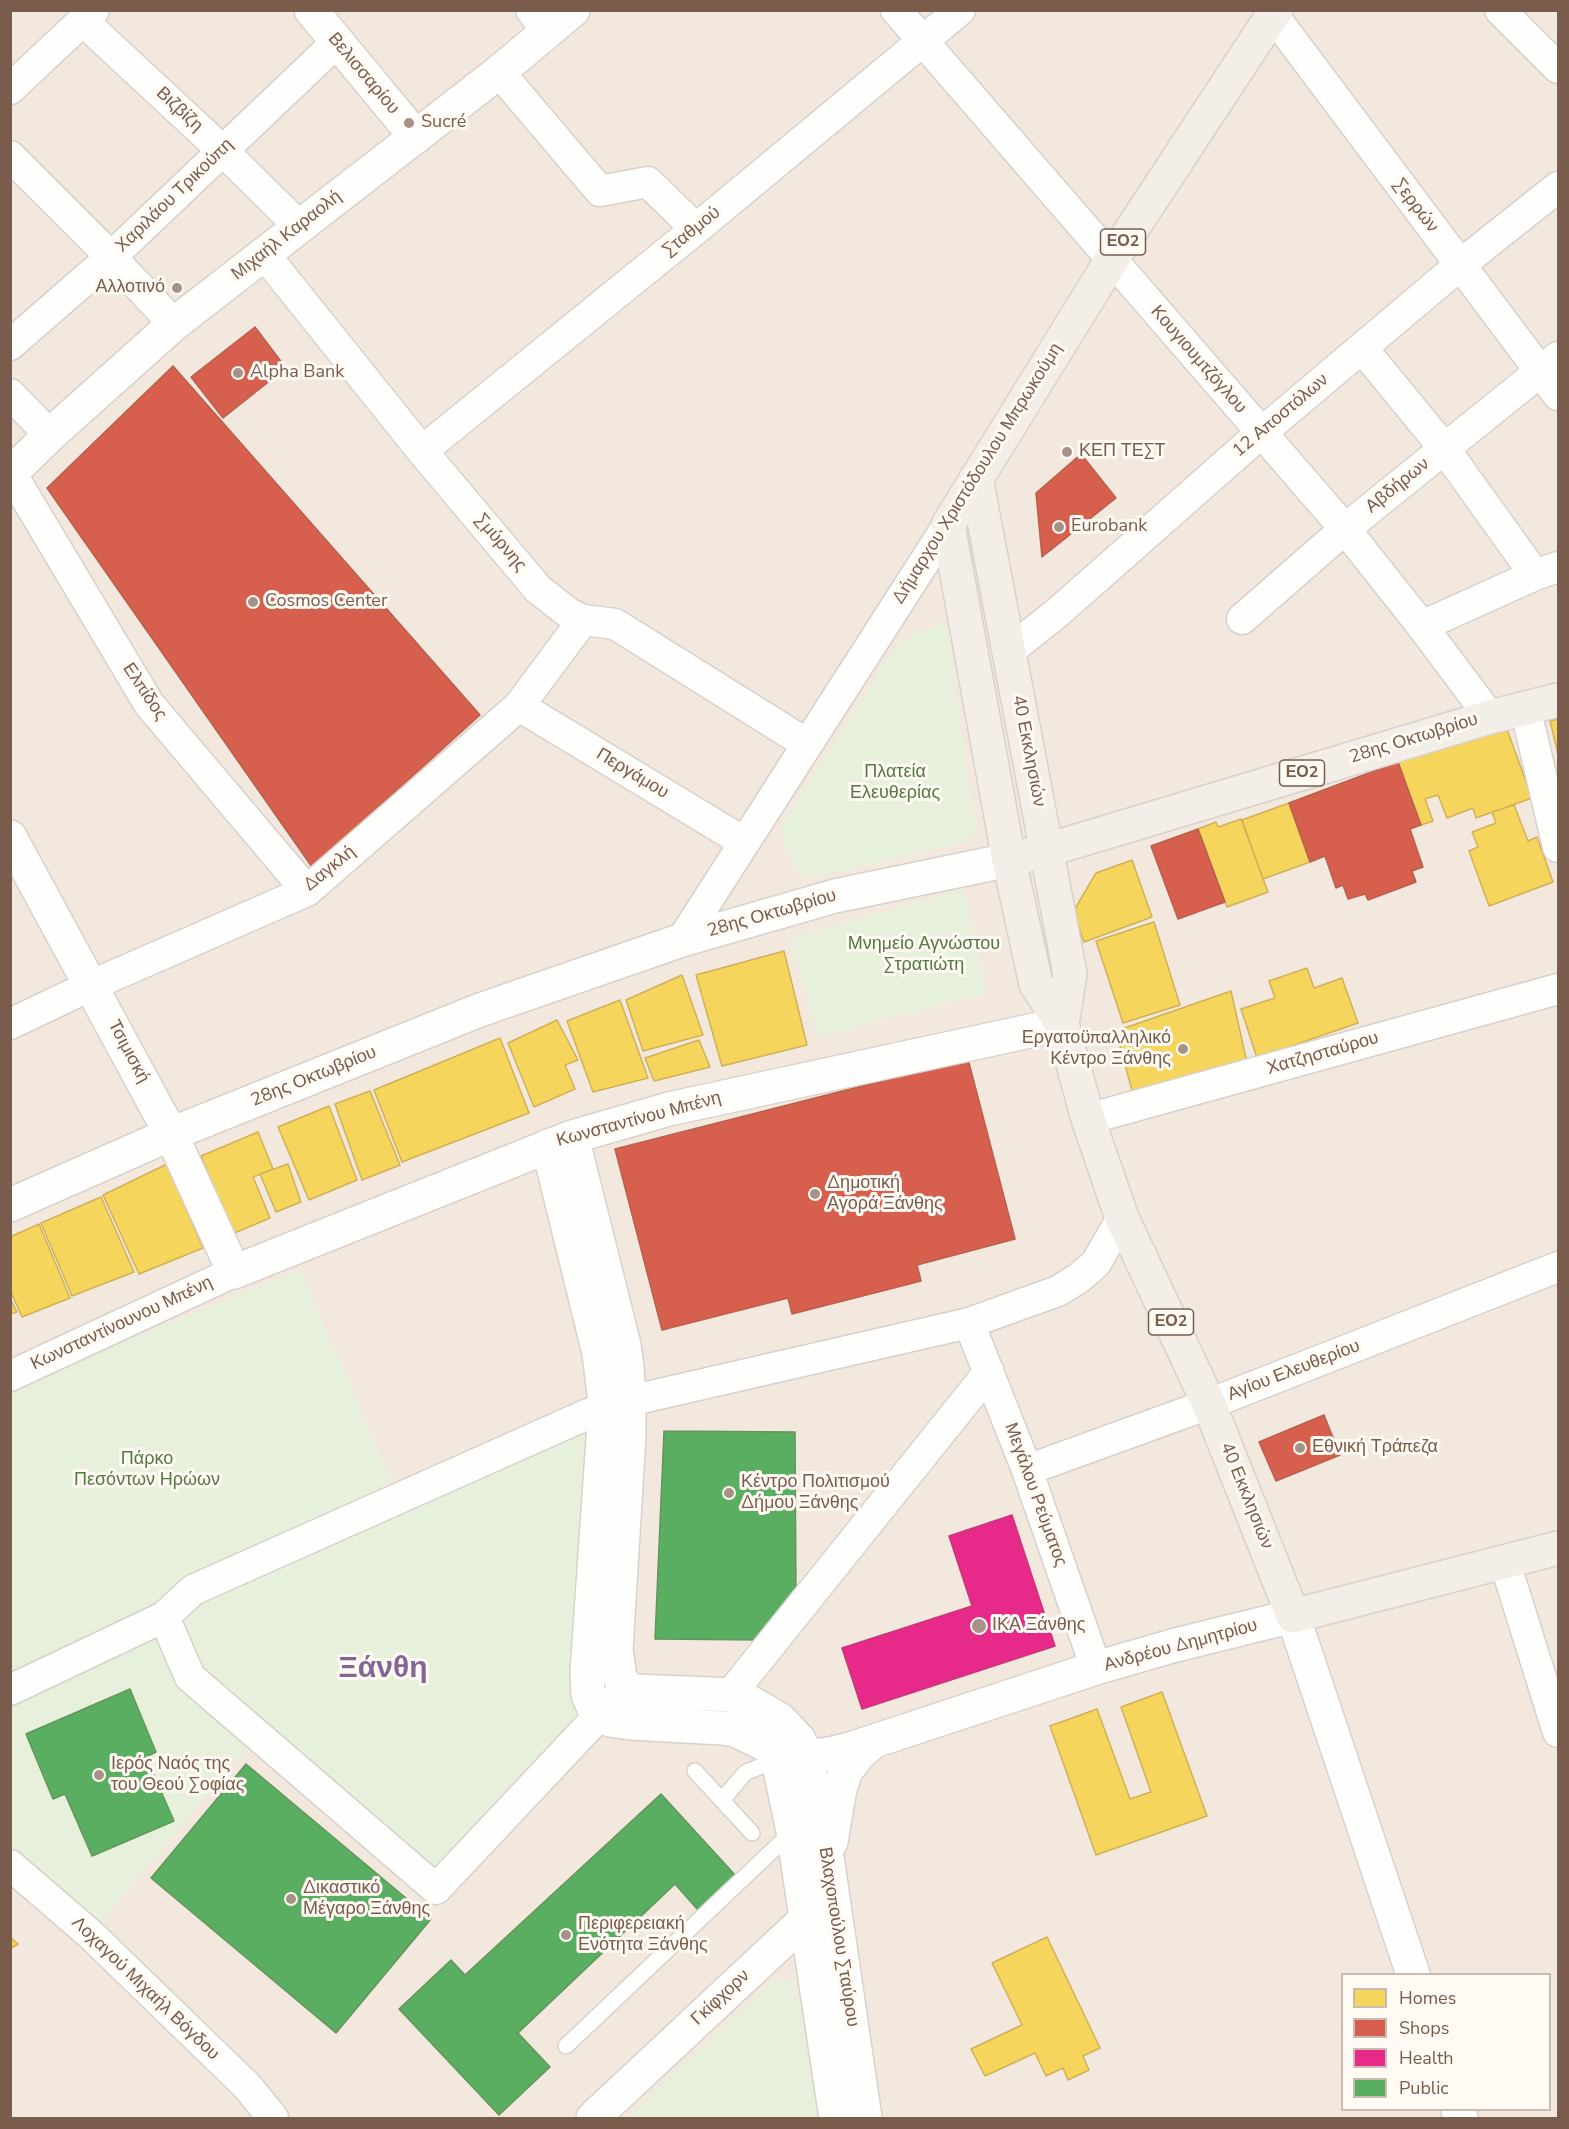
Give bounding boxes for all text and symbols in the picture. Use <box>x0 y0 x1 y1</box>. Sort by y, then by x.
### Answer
street label: Βελισσαρίου <box>323 29 403 119</box>
street label: Βιζβίζη <box>151 83 207 137</box>
place label: Sucré <box>421 112 466 134</box>
marker: Sucré <box>402 116 416 130</box>
street label: Χαριλάου Τρικούπη <box>112 134 238 258</box>
street label: Σερρών <box>1388 175 1442 237</box>
street label: Μιχαήλ Καραολή <box>228 186 346 286</box>
street label: Σταθμού <box>659 202 725 262</box>
road number: ΕΟ2 <box>1100 229 1146 255</box>
place label: Αλλοτινό <box>95 277 165 299</box>
marker: Αλλοτινό <box>170 281 184 295</box>
street label: Κουγιουμτζόγλου <box>1145 302 1251 418</box>
street label: Δήμαρχου Χριστόδουλου Μπρωκούμη <box>888 340 1068 608</box>
place label: Alpha Bank <box>250 362 344 384</box>
marker: Alpha Bank <box>231 366 245 380</box>
street label: 12 Αποστόλων <box>1229 370 1333 462</box>
place label: ΚΕΠ ΤΕΣΤ <box>1079 441 1165 463</box>
marker: ΚΕΠ ΤΕΣΤ <box>1060 445 1074 459</box>
street label: Αβδήρων <box>1362 454 1434 518</box>
street label: Σμύρνης <box>470 510 530 576</box>
place label: Eurobank <box>1071 516 1147 538</box>
marker: Eurobank <box>1052 520 1066 534</box>
place label: Cosmos Center <box>265 591 387 613</box>
marker: Cosmos Center <box>246 595 260 609</box>
street label: Ελπίδος <box>117 659 171 725</box>
street label: 40 Εκκλησιών <box>1007 693 1049 809</box>
street label: 28ης Οκτωβρίου <box>1347 709 1481 769</box>
street label: Περγάμου <box>592 744 672 804</box>
road number: ΕΟ2 <box>1280 760 1324 786</box>
park label: Πλατεία Ελευθερίας <box>850 762 940 804</box>
street label: Δαγκλή <box>300 842 360 896</box>
street label: 28ης Οκτωβρίου <box>705 885 839 943</box>
park label: Μνημείο Αγνώστου Στρατιώτη <box>848 934 1000 976</box>
street label: Τσιμισκή <box>102 1017 154 1087</box>
place label: Εργατοϋπαλληλικό Κέντρο Ξάνθης <box>1022 1028 1171 1070</box>
street label: Χατζησταύρου <box>1265 1028 1381 1080</box>
street label: 28ης Οκτωβρίου <box>248 1042 380 1112</box>
marker: Εργατοϋπαλληλικό Κέντρο Ξάνθης <box>1176 1042 1190 1056</box>
street label: Κωνσταντίνου Μπένη <box>554 1088 724 1152</box>
place label: Δημοτική Αγορά Ξάνθης <box>827 1173 943 1216</box>
marker: Δημοτική Αγορά Ξάνθης <box>808 1187 822 1201</box>
street label: Κωνσταντίνουνου Μπένη <box>28 1272 216 1376</box>
road number: ΕΟ2 <box>1148 1309 1194 1335</box>
street label: Αγίου Ελευθερίου <box>1225 1336 1363 1406</box>
street label: Μεγάλου Ρεύματος <box>999 1420 1071 1570</box>
place label: Εθνική Τράπεζα <box>1312 1437 1438 1459</box>
street label: 40 Εκκλησιών <box>1215 1439 1277 1553</box>
marker: Εθνική Τράπεζα <box>1293 1441 1307 1455</box>
park label: Πάρκο Πεσόντων Ηρώων <box>74 1449 220 1492</box>
place label: Κέντρο Πολιτισμού Δήμου Ξάνθης <box>741 1472 890 1514</box>
marker: Κέντρο Πολιτισμού Δήμου Ξάνθης <box>722 1486 736 1500</box>
place label: ΙΚΑ Ξάνθης <box>992 1615 1085 1637</box>
street label: Ανδρέου Δημητρίου <box>1102 1615 1260 1677</box>
marker: ΙΚΑ Ξάνθης <box>970 1617 988 1635</box>
district label: Ξάνθη <box>339 1652 427 1688</box>
place label: Ιερός Ναός της του Θεού Σοφίας <box>111 1754 244 1796</box>
marker: Ιερός Ναός της του Θεού Σοφίας <box>92 1768 106 1782</box>
street label: Βλαχοπούλου Σταύρου <box>813 1846 863 2028</box>
place label: Δικαστικό Μέγαρο Ξάνθης <box>303 1878 430 1920</box>
marker: Δικαστικό Μέγαρο Ξάνθης <box>284 1892 298 1906</box>
street label: Λοχαγού Μιχαήλ Βόγδου <box>67 1913 223 2065</box>
place label: Περιφερειακή Ενότητα Ξάνθης <box>578 1914 708 1956</box>
marker: Περιφερειακή Ενότητα Ξάνθης <box>559 1928 573 1942</box>
street label: Γκίφχορν <box>687 1965 755 2031</box>
legend <box>1341 1973 1551 2111</box>
text: Homes <box>1399 1986 1456 2010</box>
text: Shops <box>1399 2016 1449 2040</box>
text: Health <box>1399 2046 1454 2070</box>
text: Public <box>1399 2076 1449 2100</box>

